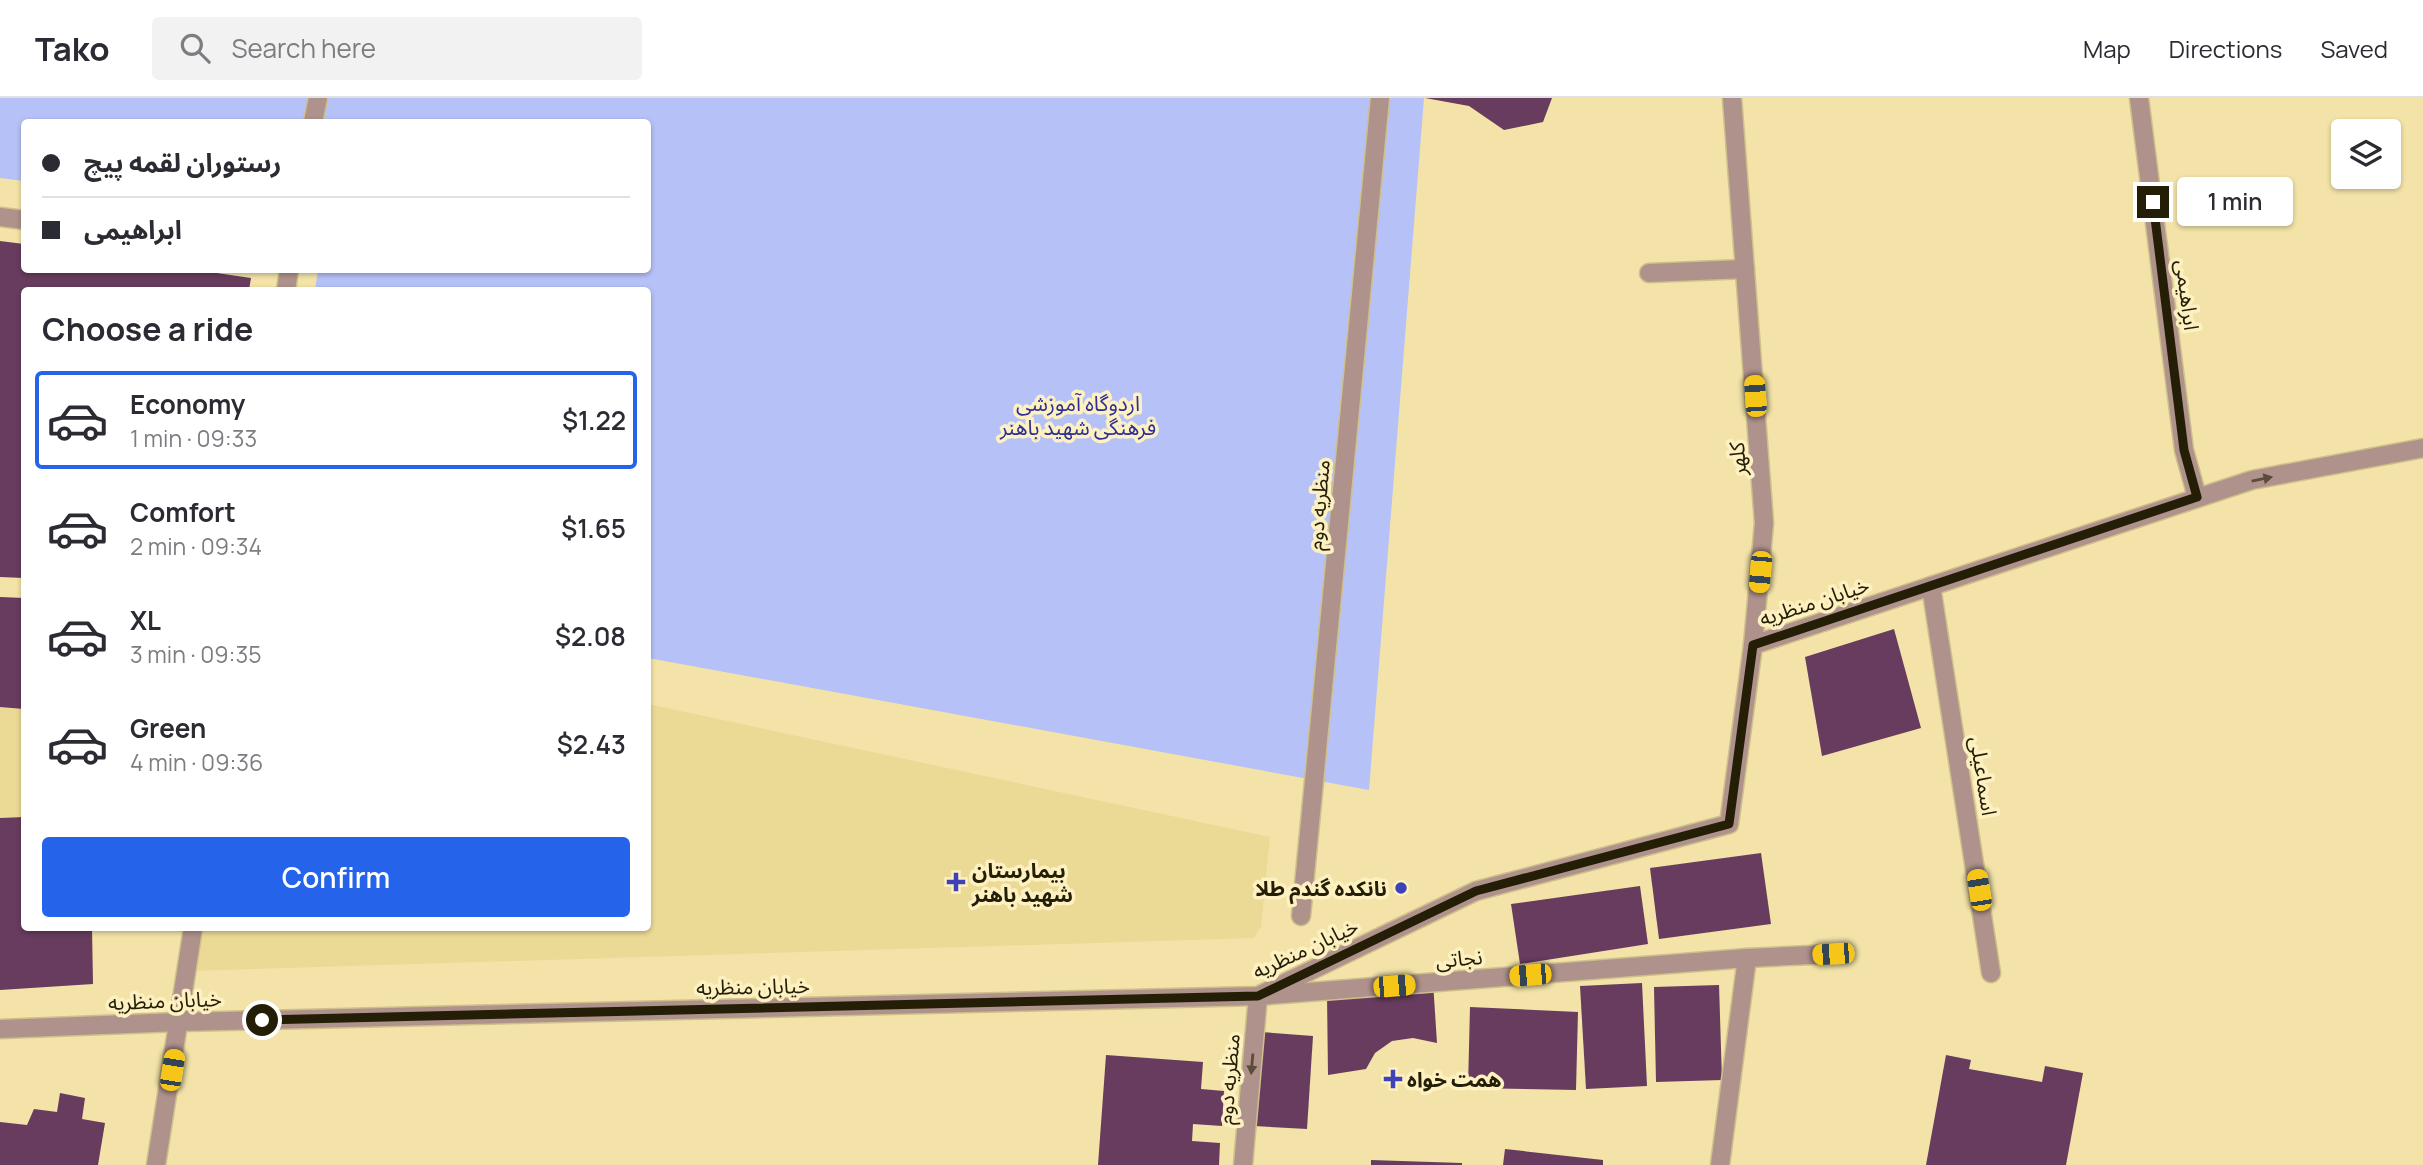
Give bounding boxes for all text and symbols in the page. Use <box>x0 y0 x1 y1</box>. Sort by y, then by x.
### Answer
search box <box>152 17 642 80</box>
text: Tako <box>35 26 110 71</box>
icon: search <box>176 29 214 67</box>
text: Search here <box>232 30 376 66</box>
text: Map <box>2083 32 2131 65</box>
text: Directions <box>2169 32 2282 65</box>
text: Saved <box>2320 32 2388 65</box>
map controls <box>2331 119 2401 189</box>
button: layers <box>2331 119 2401 189</box>
text: رستوران لقمه پیچ <box>84 144 281 180</box>
callout: 1 min <box>2178 178 2293 226</box>
text: 1 min <box>2208 185 2262 217</box>
route end <box>2137 186 2169 218</box>
text: ابراهیمی <box>84 211 182 247</box>
street label: ابراهیمی <box>2170 258 2206 332</box>
text: Choose a ride <box>42 307 253 351</box>
car <box>1744 374 1767 418</box>
text: Economy <box>130 386 245 422</box>
icon: car <box>46 389 109 452</box>
park label: اردوگاه آموزشی فرهنگی شهید باهنر <box>999 389 1156 441</box>
text: $1.22 <box>562 402 626 438</box>
text: 1 min · 09:33 <box>130 422 257 454</box>
street label: کلهر <box>1722 441 1752 478</box>
street label: منظریه دوم <box>1300 458 1339 552</box>
one-way arrow <box>2251 473 2273 484</box>
text: Comfort <box>130 494 236 530</box>
icon: car <box>46 497 109 560</box>
text: $1.65 <box>561 510 626 546</box>
text: 2 min · 09:34 <box>130 530 262 562</box>
car <box>1748 550 1773 594</box>
street label: خیابان منظریه <box>1755 570 1873 632</box>
text: XL <box>130 602 161 638</box>
icon: car <box>46 605 109 668</box>
text: $2.08 <box>555 618 626 654</box>
text: 3 min · 09:35 <box>130 638 261 670</box>
text: Green <box>130 710 206 746</box>
icon: car <box>46 713 109 776</box>
text: $2.43 <box>557 726 626 762</box>
street label: اسماعیلی <box>1964 734 2004 818</box>
text: 4 min · 09:36 <box>130 746 263 778</box>
button: Confirm <box>42 837 630 917</box>
place label: بیمارستان شهید باهنر <box>971 856 1073 908</box>
car <box>1966 868 1993 912</box>
marker: بیمارستان شهید باهنر <box>946 872 966 892</box>
place label: نانکده گندم طلا <box>1255 874 1387 905</box>
marker: نانکده گندم طلا <box>1393 880 1409 896</box>
street label: خیابان منظریه <box>1247 911 1363 985</box>
street label: نجاتی <box>1434 942 1484 974</box>
car <box>1812 942 1855 966</box>
car <box>1509 963 1552 987</box>
street label: خیابان منظریه <box>696 971 810 1001</box>
car <box>1373 974 1416 998</box>
street label: خیابان منظریه <box>108 984 222 1016</box>
route start <box>246 1004 278 1036</box>
street label: منظریه دوم <box>1210 1032 1249 1126</box>
car <box>159 1048 186 1092</box>
one-way arrow <box>1246 1054 1257 1076</box>
place label: همت خواه <box>1407 1065 1502 1093</box>
marker: همت خواه <box>1385 1071 1401 1087</box>

